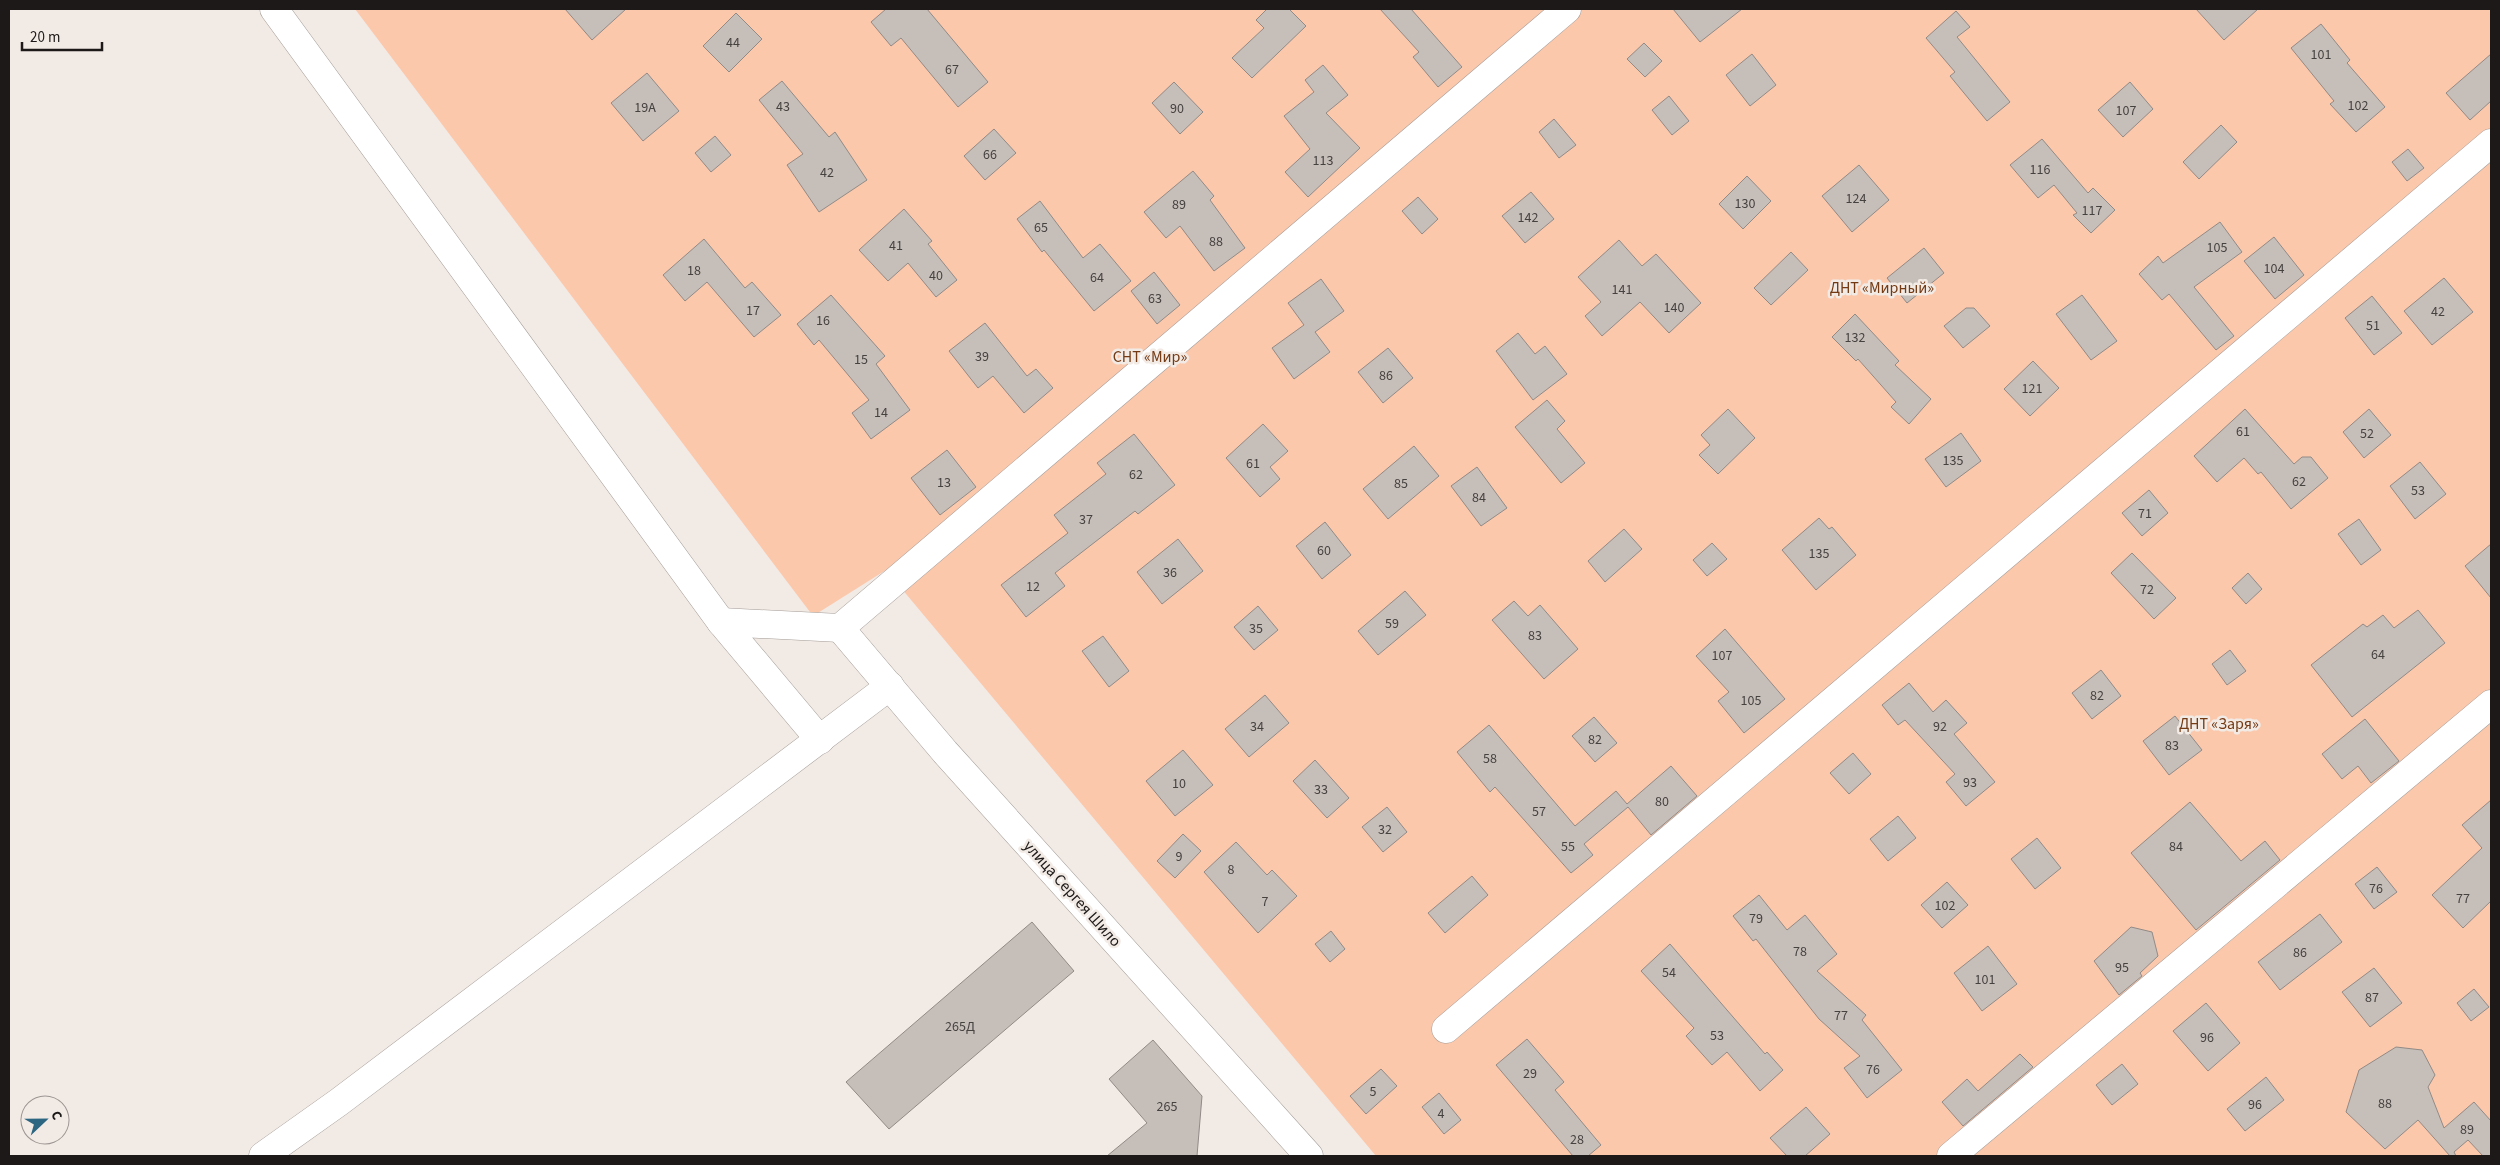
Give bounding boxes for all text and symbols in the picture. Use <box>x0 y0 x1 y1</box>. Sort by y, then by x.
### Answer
scale bar <box>22 20 102 52</box>
text: 20 m <box>30 27 60 48</box>
house number: 44 <box>726 33 740 53</box>
house number: 101 <box>2311 45 2331 65</box>
house number: 67 <box>945 60 959 80</box>
house number: 102 <box>2348 96 2368 116</box>
house number: 43 <box>776 97 790 117</box>
house number: 19А <box>634 98 656 118</box>
house number: 90 <box>1170 99 1184 119</box>
house number: 107 <box>2116 101 2136 121</box>
house number: 66 <box>983 145 997 165</box>
house number: 113 <box>1313 151 1333 171</box>
house number: 116 <box>2030 160 2050 180</box>
house number: 42 <box>820 163 834 183</box>
house number: 124 <box>1846 189 1866 209</box>
house number: 130 <box>1735 194 1755 214</box>
house number: 89 <box>1172 195 1186 215</box>
house number: 117 <box>2082 201 2102 221</box>
house number: 142 <box>1518 208 1538 228</box>
house number: 65 <box>1034 218 1048 238</box>
house number: 88 <box>1209 232 1223 252</box>
house number: 41 <box>889 236 903 256</box>
house number: 105 <box>2207 238 2227 258</box>
house number: 104 <box>2264 259 2284 279</box>
house number: 18 <box>687 261 701 281</box>
house number: 40 <box>929 266 943 286</box>
house number: 64 <box>1090 268 1104 288</box>
park label: ДНТ «Мирный» <box>1830 277 1934 299</box>
house number: 141 <box>1612 280 1632 300</box>
house number: 63 <box>1148 289 1162 309</box>
house number: 140 <box>1664 298 1684 318</box>
house number: 17 <box>746 301 760 321</box>
house number: 42 <box>2431 302 2445 322</box>
house number: 16 <box>816 311 830 331</box>
house number: 51 <box>2366 316 2380 336</box>
house number: 132 <box>1845 328 1865 348</box>
park label: СНТ «Мир» <box>1113 346 1187 368</box>
house number: 39 <box>975 347 989 367</box>
house number: 15 <box>854 350 868 370</box>
house number: 86 <box>1379 366 1393 386</box>
house number: 121 <box>2022 379 2042 399</box>
house number: 14 <box>874 403 888 423</box>
house number: 61 <box>2236 422 2250 442</box>
house number: 52 <box>2360 424 2374 444</box>
house number: 135 <box>1943 451 1963 471</box>
house number: 61 <box>1246 454 1260 474</box>
house number: 62 <box>1129 465 1143 485</box>
house number: 62 <box>2292 472 2306 492</box>
house number: 13 <box>937 473 951 493</box>
house number: 85 <box>1394 474 1408 494</box>
house number: 53 <box>2411 481 2425 501</box>
house number: 84 <box>1472 488 1486 508</box>
house number: 71 <box>2138 504 2152 524</box>
house number: 37 <box>1079 510 1093 530</box>
house number: 60 <box>1317 541 1331 561</box>
house number: 135 <box>1809 544 1829 564</box>
house number: 36 <box>1163 563 1177 583</box>
house number: 12 <box>1026 577 1040 597</box>
house number: 72 <box>2140 580 2154 600</box>
house number: 59 <box>1385 614 1399 634</box>
house number: 35 <box>1249 619 1263 639</box>
house number: 83 <box>1528 626 1542 646</box>
house number: 64 <box>2371 645 2385 665</box>
house number: 107 <box>1712 646 1732 666</box>
house number: 82 <box>2090 686 2104 706</box>
house number: 105 <box>1741 691 1761 711</box>
park label: ДНТ «Заря» <box>2179 713 2259 735</box>
house number: 34 <box>1250 717 1264 737</box>
house number: 92 <box>1933 717 1947 737</box>
house number: 82 <box>1588 730 1602 750</box>
house number: 83 <box>2165 736 2179 756</box>
house number: 58 <box>1483 749 1497 769</box>
house number: 93 <box>1963 773 1977 793</box>
house number: 10 <box>1172 774 1186 794</box>
house number: 33 <box>1314 780 1328 800</box>
house number: 80 <box>1655 792 1669 812</box>
house number: 57 <box>1532 802 1546 822</box>
house number: 32 <box>1378 820 1392 840</box>
street label: улица Сергея Шило <box>1018 836 1126 952</box>
house number: 55 <box>1561 837 1575 857</box>
house number: 84 <box>2169 837 2183 857</box>
house number: 9 <box>1176 847 1183 867</box>
house number: 8 <box>1228 860 1235 880</box>
house number: 76 <box>2369 879 2383 899</box>
house number: 77 <box>2456 889 2470 909</box>
house number: 7 <box>1262 892 1269 912</box>
house number: 102 <box>1935 896 1955 916</box>
house number: 79 <box>1749 909 1763 929</box>
house number: 78 <box>1793 942 1807 962</box>
house number: 86 <box>2293 943 2307 963</box>
house number: 95 <box>2115 958 2129 978</box>
house number: 54 <box>1662 963 1676 983</box>
house number: 101 <box>1975 970 1995 990</box>
house number: 87 <box>2365 988 2379 1008</box>
house number: 77 <box>1834 1006 1848 1026</box>
house number: 265Д <box>945 1017 975 1037</box>
house number: 53 <box>1710 1026 1724 1046</box>
house number: 96 <box>2200 1028 2214 1048</box>
house number: 76 <box>1866 1060 1880 1080</box>
house number: 29 <box>1523 1064 1537 1084</box>
house number: 5 <box>1370 1082 1377 1102</box>
house number: 88 <box>2378 1094 2392 1114</box>
north arrow <box>20 1095 70 1145</box>
house number: 96 <box>2248 1095 2262 1115</box>
house number: 265 <box>1157 1097 1177 1117</box>
house number: 4 <box>1438 1104 1445 1124</box>
text: С <box>45 1108 67 1123</box>
house number: 89 <box>2460 1120 2474 1140</box>
house number: 28 <box>1570 1130 1584 1150</box>

